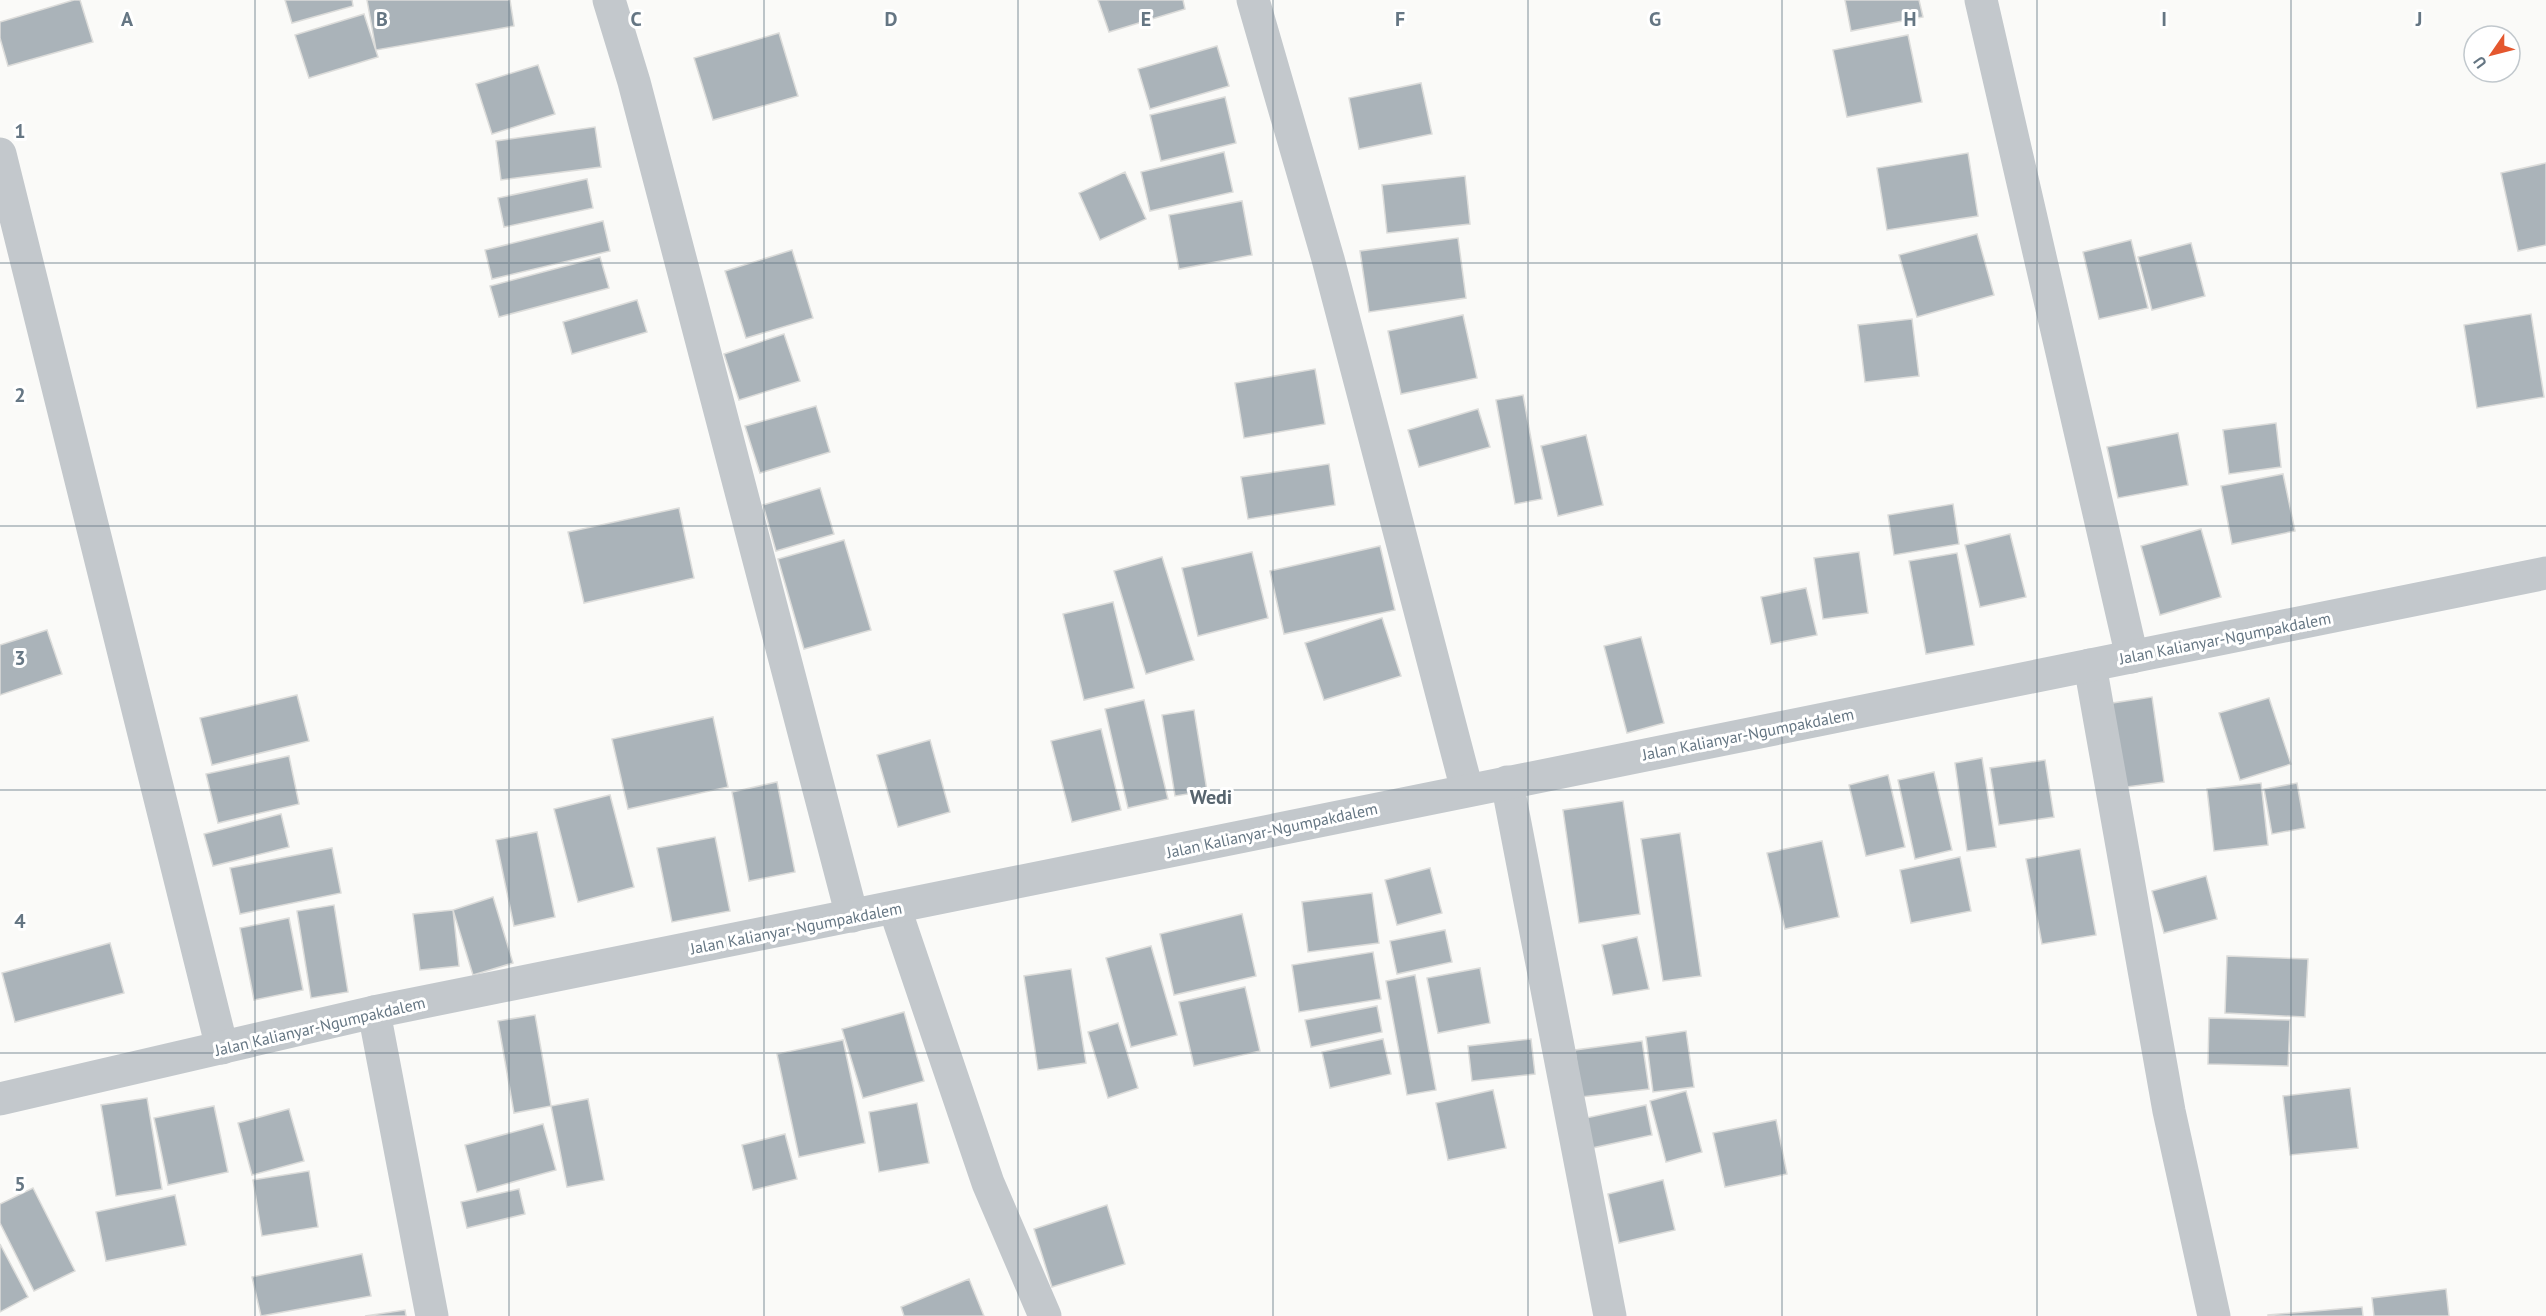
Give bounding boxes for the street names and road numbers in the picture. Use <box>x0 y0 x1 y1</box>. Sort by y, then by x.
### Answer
street label: Jalan Kalianyar-Ngumpakdalem <box>2116 608 2333 669</box>
street label: Jalan Kalianyar-Ngumpakdalem <box>1639 704 1856 765</box>
street label: Jalan Kalianyar-Ngumpakdalem <box>1164 798 1379 862</box>
street label: Jalan Kalianyar-Ngumpakdalem <box>687 898 904 959</box>
street label: Jalan Kalianyar-Ngumpakdalem <box>212 992 427 1060</box>

